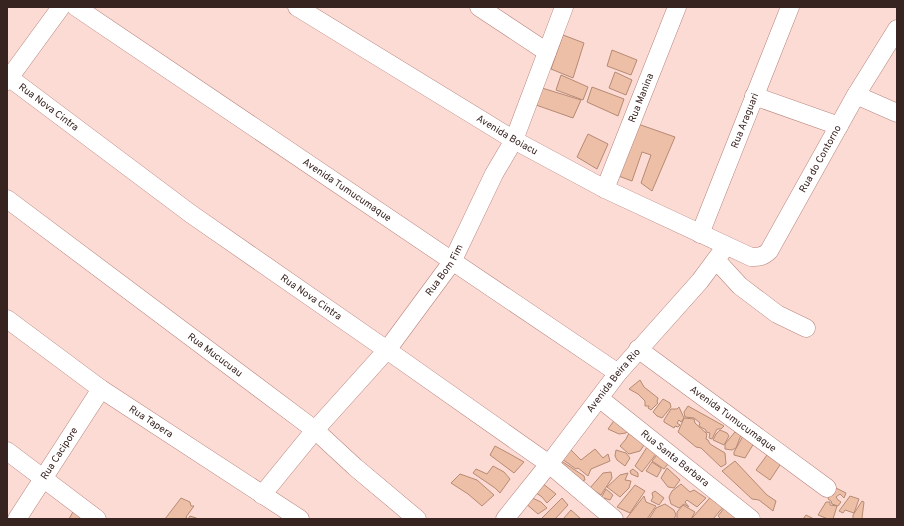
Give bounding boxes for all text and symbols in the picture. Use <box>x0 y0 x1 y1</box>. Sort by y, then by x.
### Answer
street label: Rua Manina <box>625 71 657 124</box>
street label: Rua Nova Cintra <box>16 80 81 134</box>
street label: Rua Araguari <box>728 91 762 150</box>
street label: Avenida Boiacu <box>474 112 540 158</box>
street label: Rua do Contorno <box>796 122 845 195</box>
street label: Avenida Tumucumaque <box>300 155 394 225</box>
street label: Rua Bom Fim <box>423 242 466 299</box>
street label: Rua Nova Cintra <box>278 271 344 323</box>
street label: Rua Mucucuau <box>185 330 245 380</box>
street label: Avenida Beira Rio <box>584 345 644 415</box>
street label: Avenida Tumucumaque <box>687 383 779 455</box>
street label: Rua Tapera <box>126 403 176 441</box>
street label: Rua Cacipore <box>38 425 81 482</box>
street label: Rua Santa Barbara <box>638 427 712 490</box>

